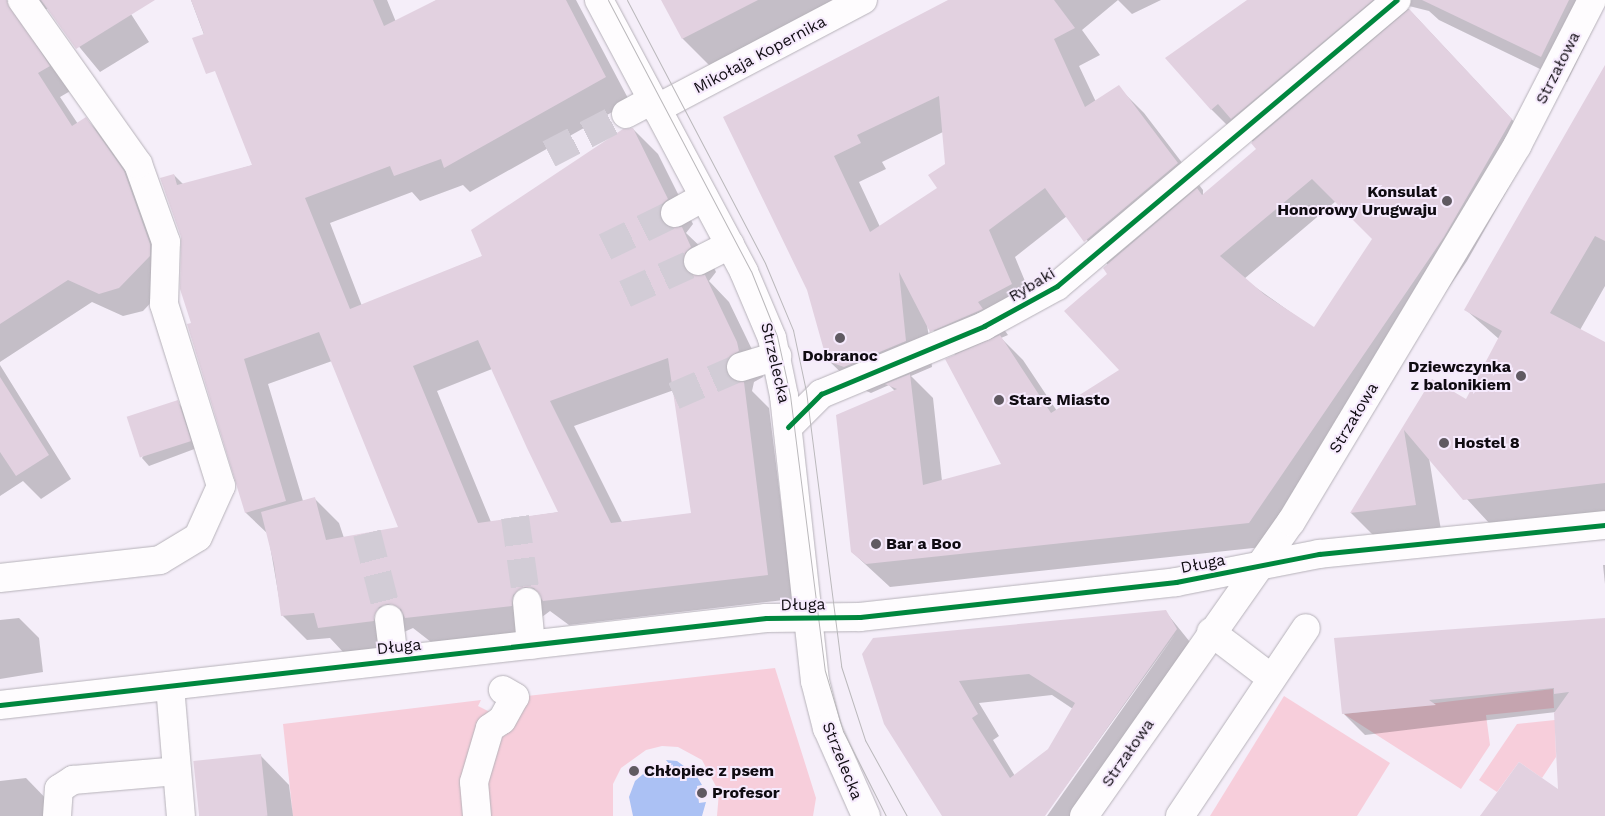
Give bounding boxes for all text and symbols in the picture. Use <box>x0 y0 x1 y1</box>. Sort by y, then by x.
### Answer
street label: Mikołaja Kopernika <box>690 12 830 98</box>
street label: Strzałowa <box>1532 29 1584 107</box>
place label: Konsulat Honorowy Urugwaju <box>1277 182 1437 220</box>
marker: Konsulat Honorowy Urugwaju <box>1441 195 1453 207</box>
street label: Rybaki <box>1005 264 1059 306</box>
street label: Strzelecka <box>756 321 794 405</box>
marker: Dobranoc <box>834 332 846 344</box>
place label: Dobranoc <box>802 346 878 366</box>
place label: Dziewczynka z balonikiem <box>1408 357 1511 395</box>
marker: Dziewczynka z balonikiem <box>1515 370 1527 382</box>
street label: Strzałowa <box>1326 379 1382 457</box>
place label: Stare Miasto <box>1009 390 1110 410</box>
marker: Stare Miasto <box>993 394 1005 406</box>
place label: Hostel 8 <box>1454 433 1520 453</box>
marker: Hostel 8 <box>1438 437 1450 449</box>
place label: Bar a Boo <box>886 534 962 554</box>
marker: Bar a Boo <box>870 538 882 550</box>
street label: Długa <box>1179 550 1227 578</box>
street label: Długa <box>780 595 826 615</box>
street label: Długa <box>376 635 422 659</box>
street label: Strzałowa <box>1098 715 1158 791</box>
street label: Strzelecka <box>818 719 866 803</box>
place label: Chłopiec z psem <box>644 761 774 781</box>
marker: Chłopiec z psem <box>628 765 640 777</box>
place label: Profesor <box>712 783 780 803</box>
marker: Profesor <box>696 787 708 799</box>

